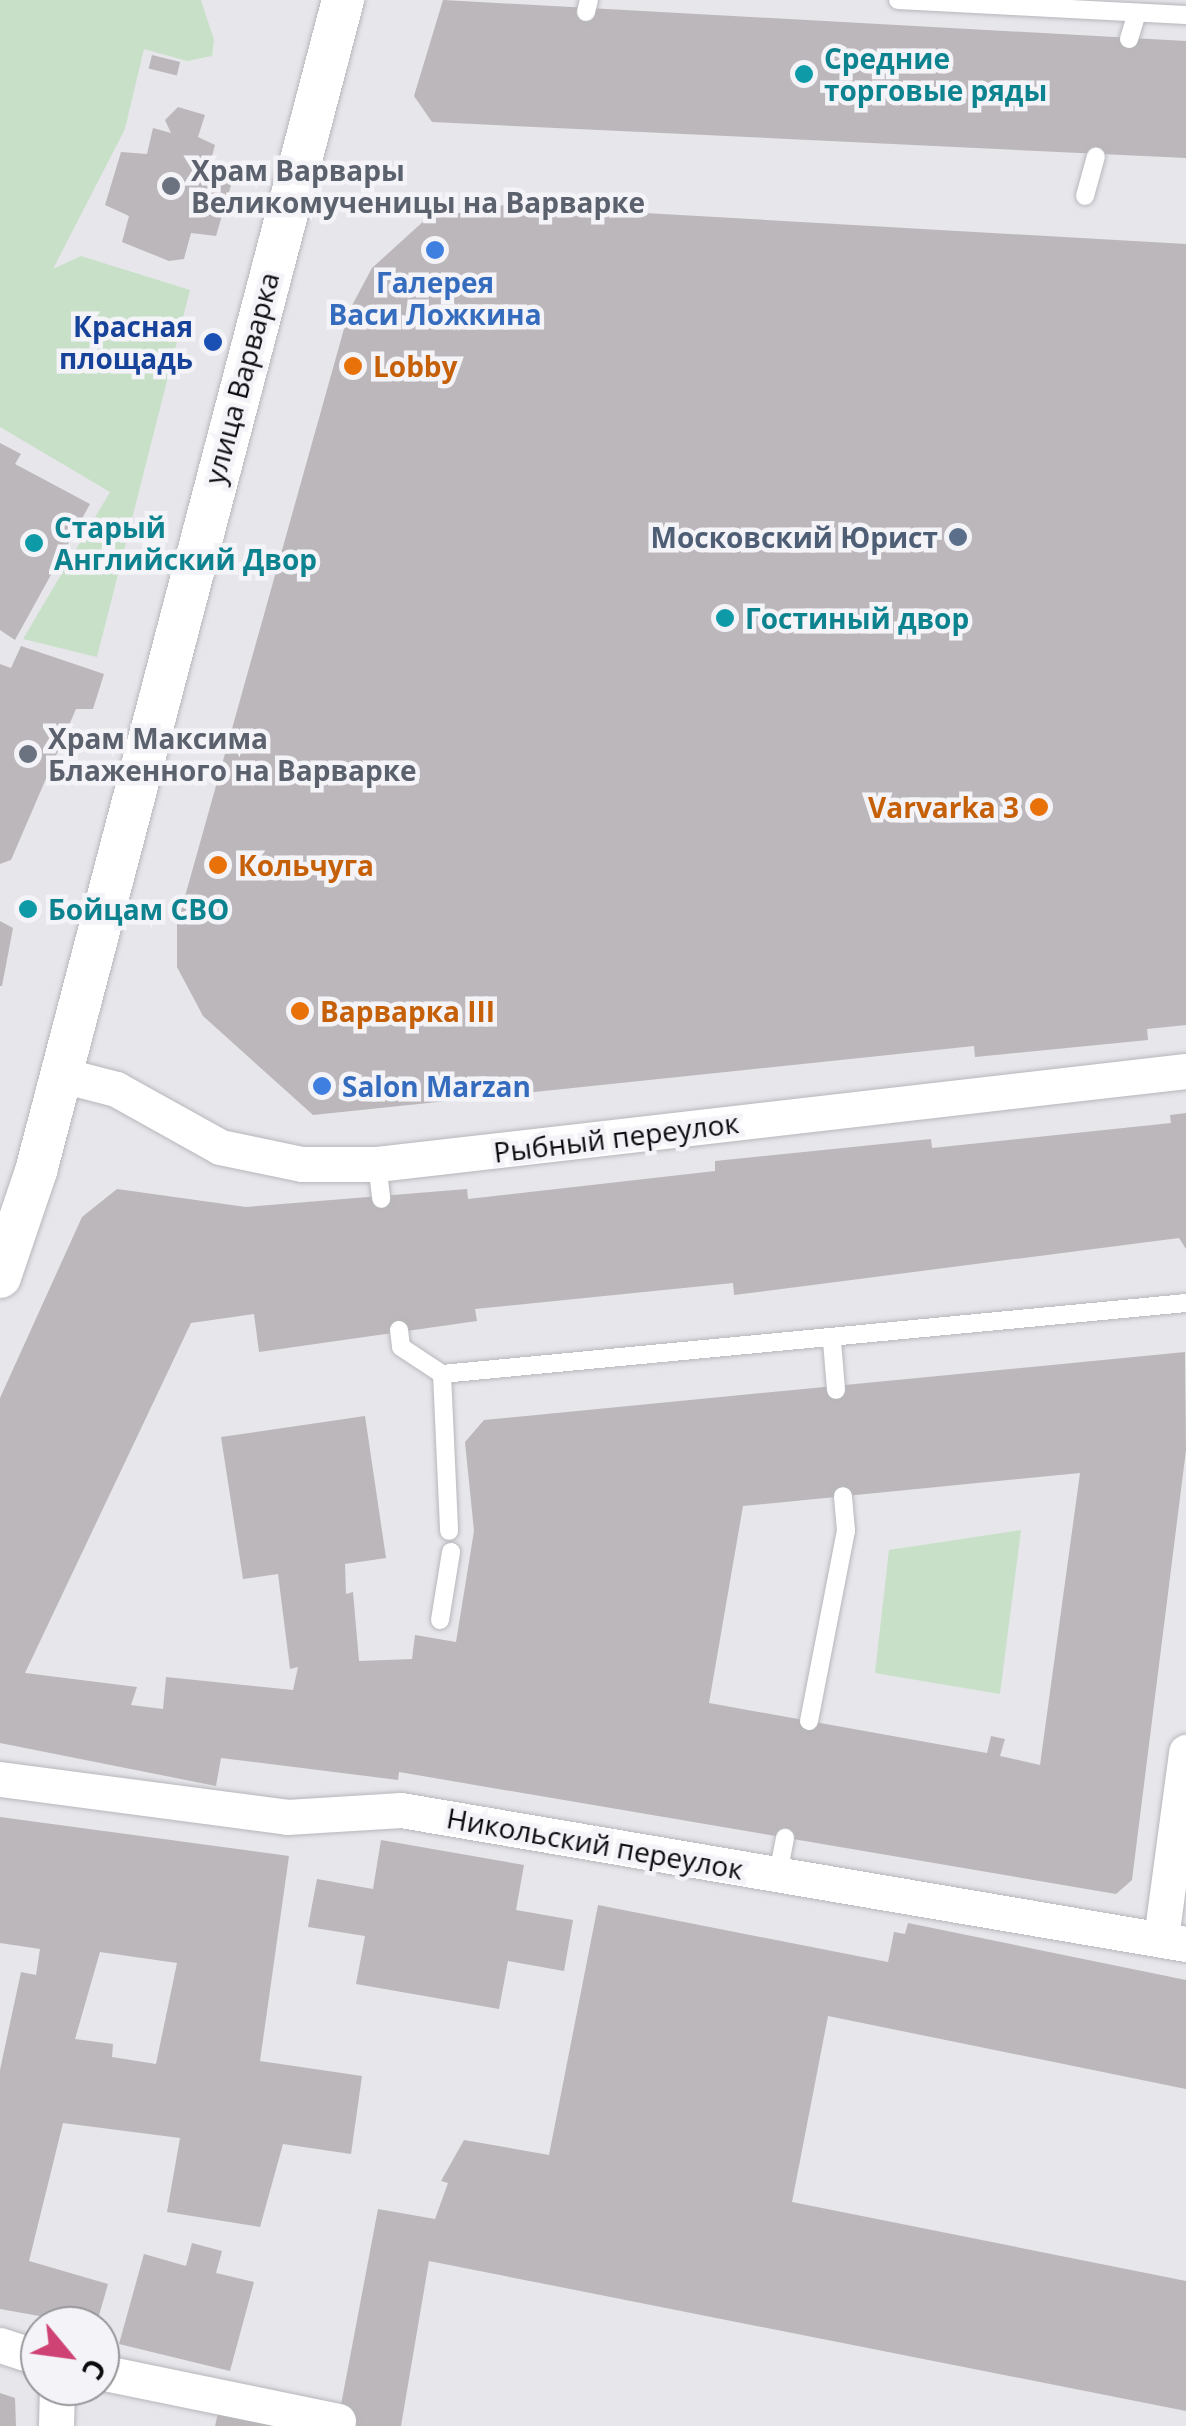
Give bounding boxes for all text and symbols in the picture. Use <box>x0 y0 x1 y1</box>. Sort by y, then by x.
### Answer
place label: Средние торговые ряды <box>824 41 1047 107</box>
marker: Средние торговые ряды <box>793 63 815 85</box>
place label: Храм Варвары Великомученицы на Варварке <box>191 153 645 219</box>
marker: Храм Варвары Великомученицы на Варварке <box>160 175 182 197</box>
marker: Галерея Васи Ложкина <box>424 239 446 261</box>
place label: Галерея Васи Ложкина <box>328 265 542 331</box>
street label: улица Варварка <box>197 268 285 488</box>
place label: Красная площадь <box>59 309 193 375</box>
marker: Красная площадь <box>202 331 224 353</box>
place label: Lobby <box>373 349 458 383</box>
marker: Lobby <box>342 355 364 377</box>
place label: Старый Английский Двор <box>54 510 317 576</box>
place label: Московский Юрист <box>651 520 938 554</box>
marker: Московский Юрист <box>947 526 969 548</box>
marker: Старый Английский Двор <box>23 532 45 554</box>
place label: Гостиный двор <box>745 601 969 635</box>
marker: Гостиный двор <box>714 607 736 629</box>
place label: Храм Максима Блаженного на Варварке <box>48 721 417 787</box>
marker: Храм Максима Блаженного на Варварке <box>17 743 39 765</box>
place label: Varvarka 3 <box>868 790 1019 824</box>
marker: Varvarka 3 <box>1028 796 1050 818</box>
place label: Кольчуга <box>238 848 374 882</box>
marker: Кольчуга <box>207 854 229 876</box>
place label: Бойцам СВО <box>48 892 229 926</box>
marker: Бойцам СВО <box>17 898 39 920</box>
place label: Варварка III <box>320 994 495 1028</box>
marker: Варварка III <box>289 1000 311 1022</box>
place label: Salon Marzan <box>342 1069 531 1103</box>
marker: Salon Marzan <box>311 1075 333 1097</box>
street label: Рыбный переулок <box>492 1105 740 1169</box>
street label: Никольский переулок <box>444 1800 746 1886</box>
north arrow <box>20 2306 120 2406</box>
text: С <box>74 2353 115 2387</box>

